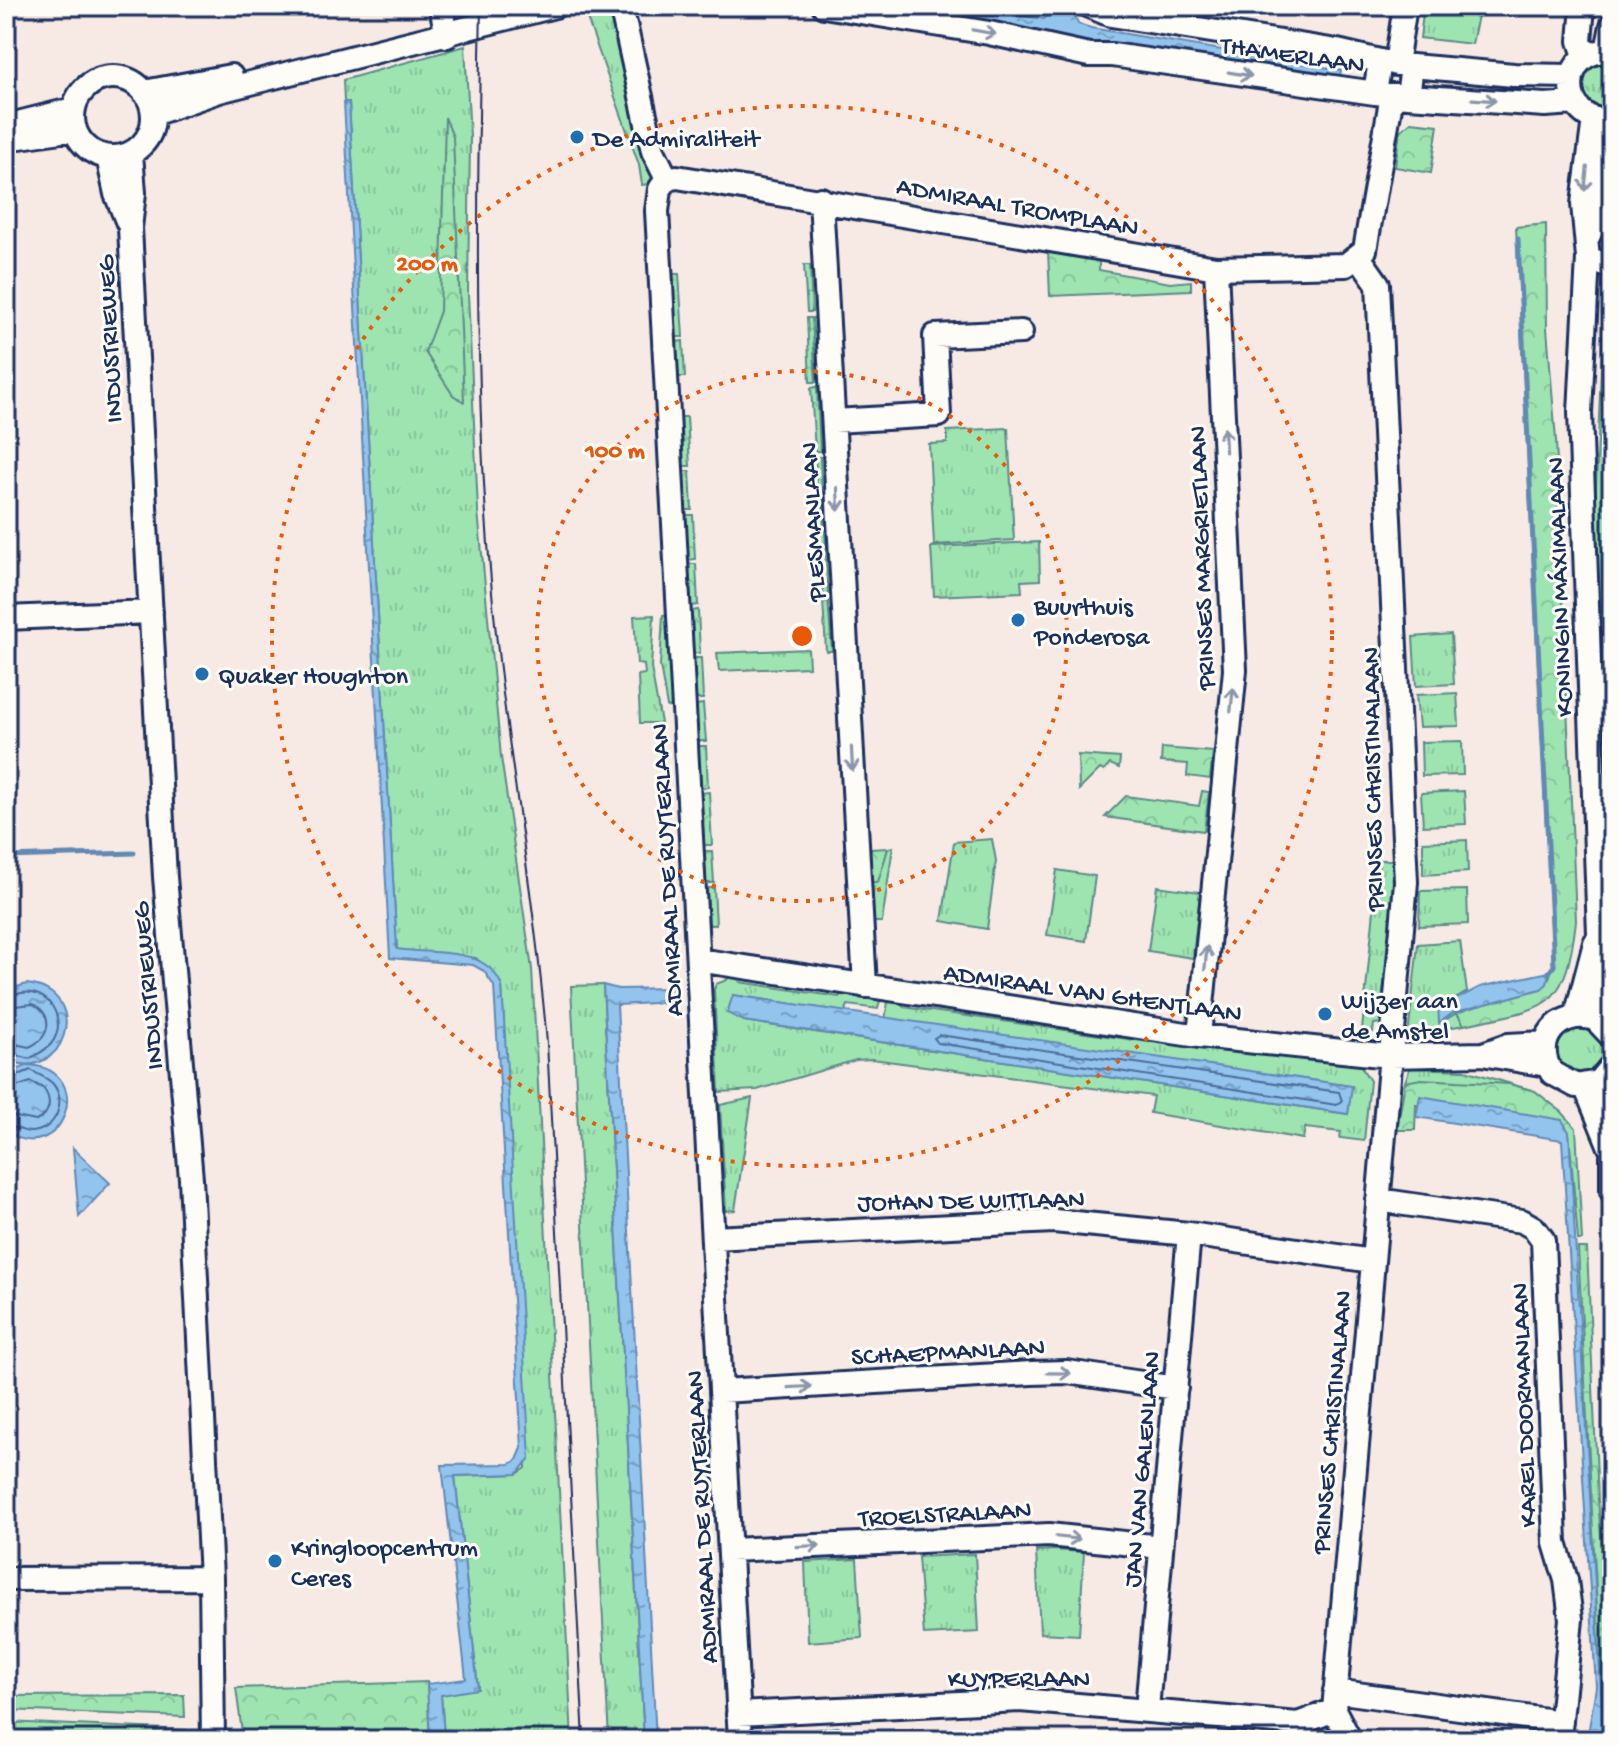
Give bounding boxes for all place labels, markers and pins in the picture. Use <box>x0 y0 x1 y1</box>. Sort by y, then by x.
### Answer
place label: De Admiraliteit <box>591 126 762 157</box>
marker: De Admiraliteit <box>568 128 586 146</box>
place label: Buurthuis Ponderosa <box>1033 594 1151 655</box>
marker: Buurthuis Ponderosa <box>1009 611 1027 629</box>
centre of rings <box>788 622 816 650</box>
place label: Quaker Houghton <box>218 663 409 694</box>
marker: Quaker Houghton <box>193 665 211 683</box>
place label: Wijzer aan de Amstel <box>1341 988 1458 1049</box>
marker: Wijzer aan de Amstel <box>1316 1005 1334 1023</box>
place label: Kringloopcentrum Ceres <box>291 1535 478 1596</box>
marker: Kringloopcentrum Ceres <box>266 1552 284 1570</box>

